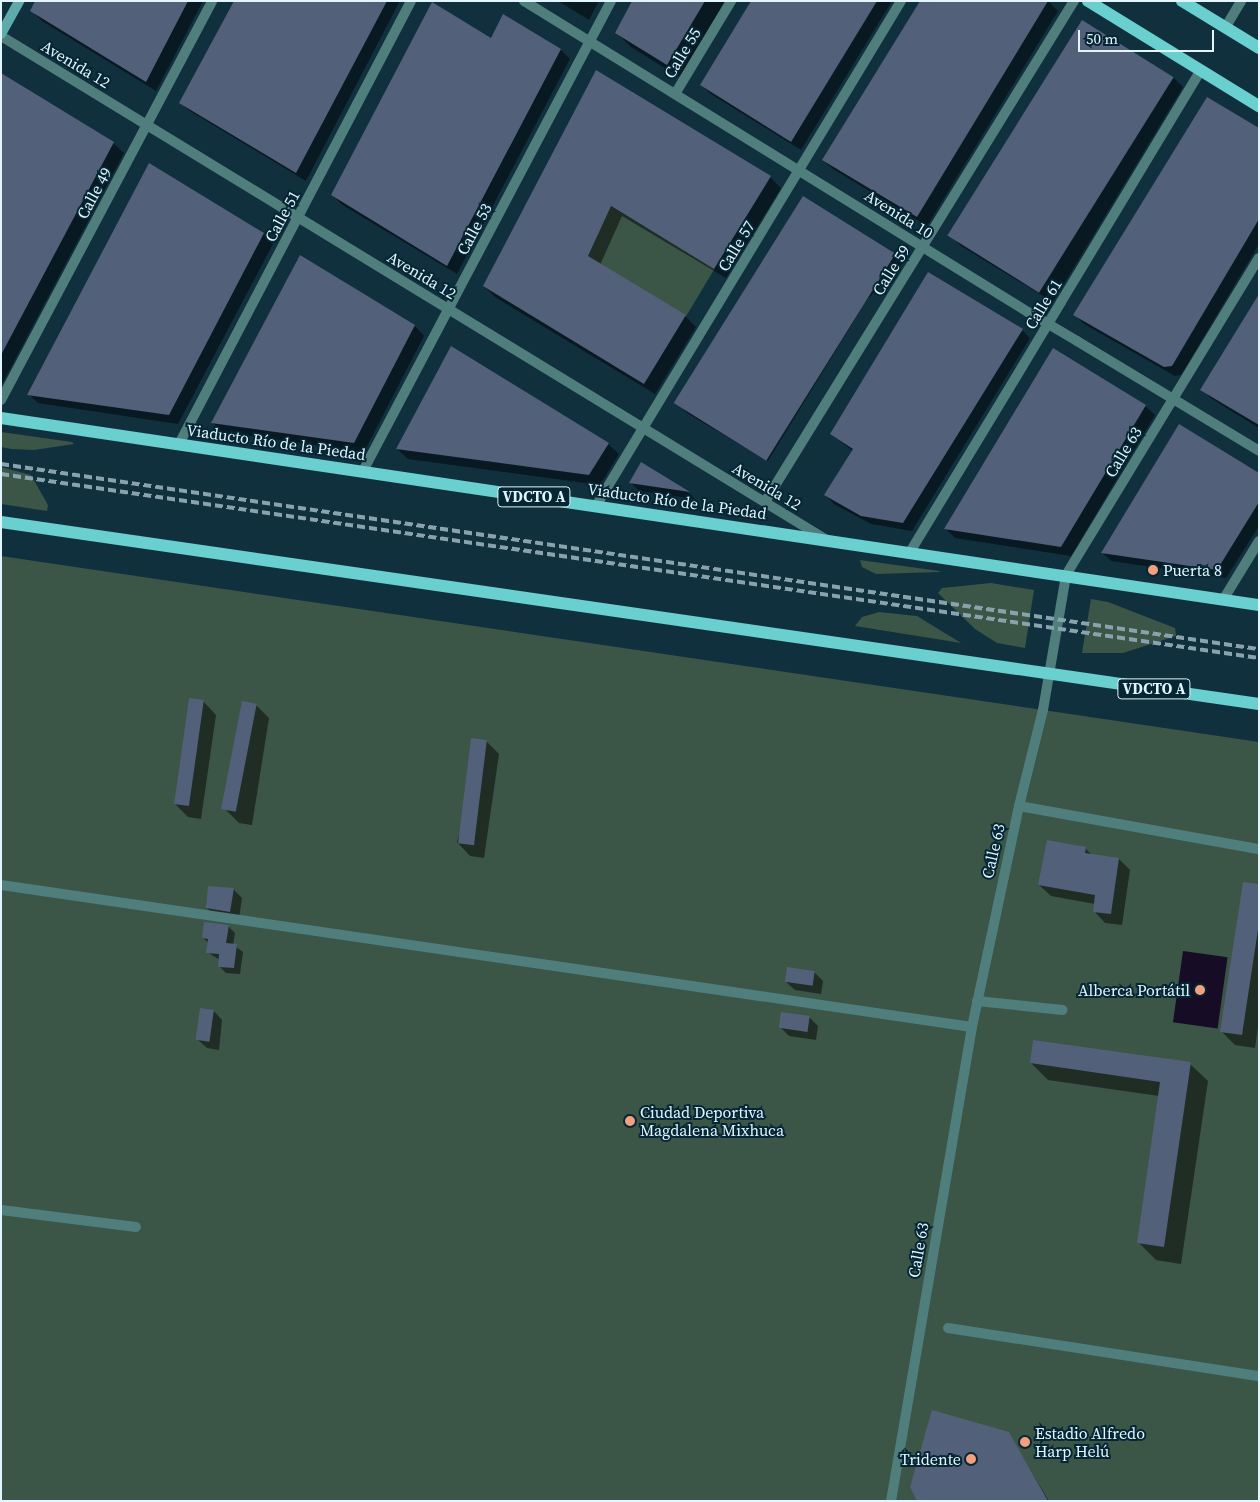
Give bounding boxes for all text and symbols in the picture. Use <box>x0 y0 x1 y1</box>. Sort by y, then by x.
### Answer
scale bar <box>1080 20 1216 52</box>
street label: Calle 55 <box>659 24 705 82</box>
text: 50 m <box>1086 28 1118 49</box>
street label: Avenida 12 <box>38 36 114 92</box>
street label: Calle 49 <box>72 164 116 222</box>
street label: Avenida 10 <box>861 186 937 242</box>
street label: Calle 51 <box>260 187 304 245</box>
street label: Calle 53 <box>452 200 496 258</box>
street label: Calle 57 <box>713 217 759 275</box>
street label: Calle 59 <box>868 241 914 299</box>
street label: Avenida 12 <box>384 247 460 303</box>
street label: Calle 61 <box>1020 275 1066 333</box>
street label: Viaducto Río de la Piedad <box>185 420 367 464</box>
street label: Calle 63 <box>1100 423 1146 481</box>
street label: Avenida 12 <box>729 458 805 514</box>
street label: Viaducto Río de la Piedad <box>586 479 768 523</box>
road number: VDCTO A <box>496 484 572 510</box>
place label: Puerta 8 <box>1163 560 1222 580</box>
marker: Puerta 8 <box>1147 564 1159 576</box>
road number: VDCTO A <box>1116 676 1192 702</box>
street label: Calle 63 <box>977 822 1009 880</box>
place label: Alberca Portátil <box>1078 980 1190 1000</box>
marker: Alberca Portátil <box>1194 984 1206 996</box>
place label: Ciudad Deportiva Magdalena Mixhuca <box>640 1102 784 1140</box>
marker: Ciudad Deportiva Magdalena Mixhuca <box>624 1115 636 1127</box>
street label: Calle 63 <box>904 1221 932 1279</box>
place label: Estadio Alfredo Harp Helú <box>1035 1423 1145 1461</box>
marker: Estadio Alfredo Harp Helú <box>1019 1436 1031 1448</box>
place label: Tridente <box>900 1449 961 1469</box>
marker: Tridente <box>965 1453 977 1465</box>

